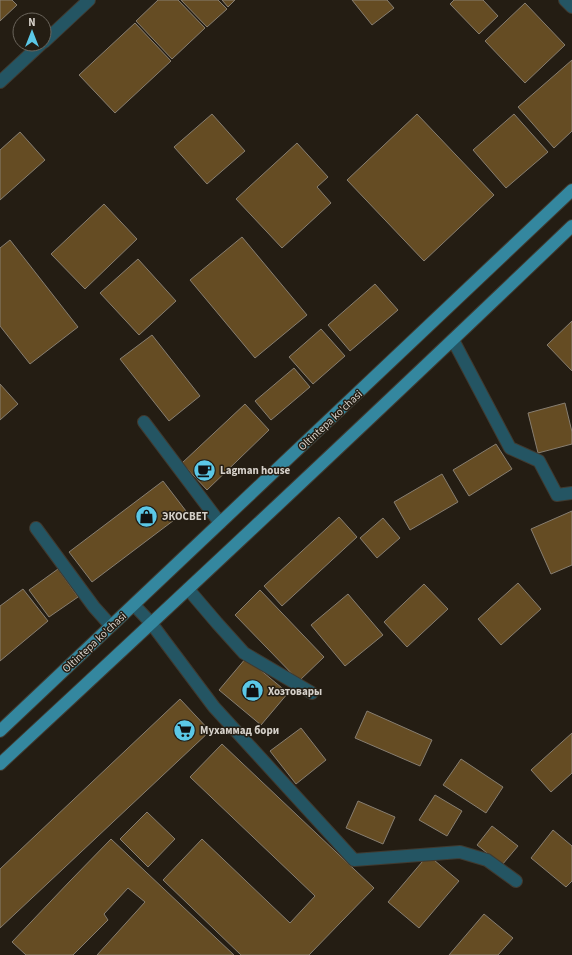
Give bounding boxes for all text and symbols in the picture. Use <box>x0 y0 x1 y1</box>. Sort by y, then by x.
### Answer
north arrow <box>12 12 52 52</box>
text: N <box>28 15 36 30</box>
street label: Oltintepa ko'chasi <box>295 387 366 454</box>
cafe icon: Lagman house <box>192 457 218 483</box>
place label: Lagman house <box>220 463 291 478</box>
shop icon: ЭКОСВЕТ <box>133 503 159 529</box>
place label: ЭКОСВЕТ <box>162 509 208 524</box>
street label: Oltintepa ko'chasi <box>59 609 130 676</box>
shop icon: Хозтовары <box>240 678 266 704</box>
place label: Хозтовары <box>268 684 322 699</box>
supermarket icon: Мухаммад бори <box>171 717 197 743</box>
place label: Мухаммад бори <box>200 723 279 738</box>

